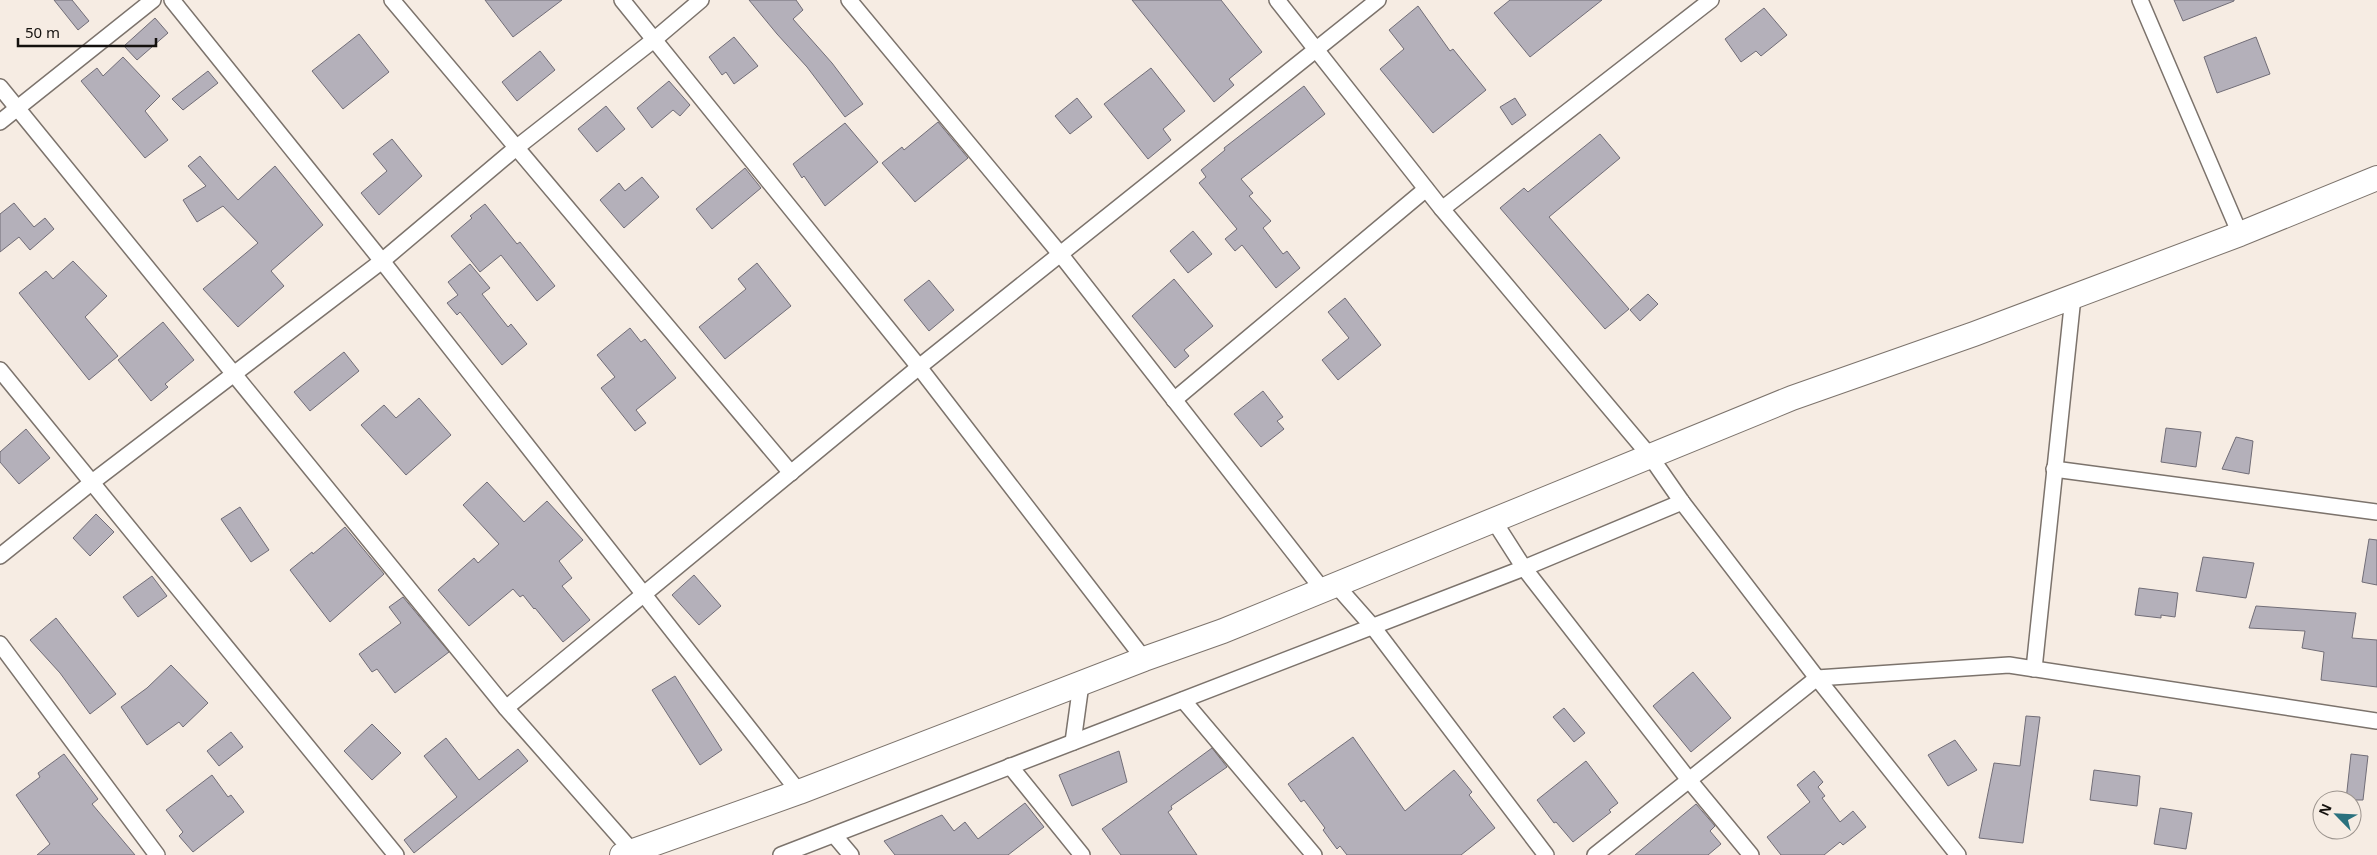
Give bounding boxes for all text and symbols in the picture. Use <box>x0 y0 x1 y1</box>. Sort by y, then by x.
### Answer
scale bar <box>18 15 155 47</box>
text: 50 m <box>25 22 60 42</box>
north arrow <box>2312 790 2362 840</box>
text: N <box>2314 800 2336 819</box>

